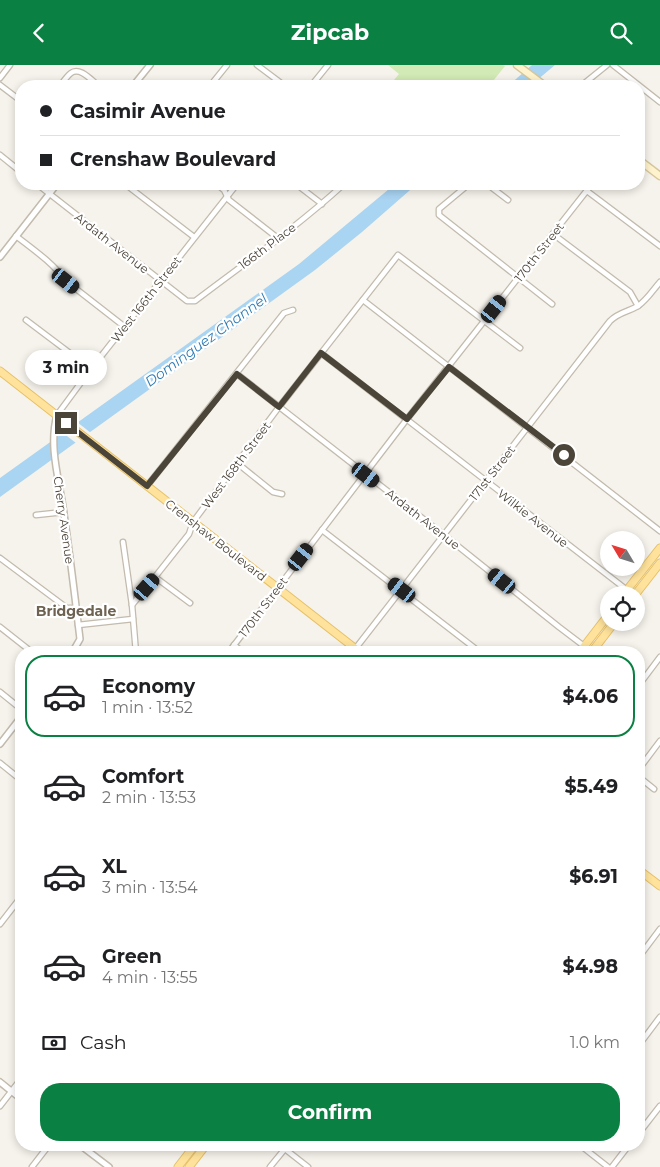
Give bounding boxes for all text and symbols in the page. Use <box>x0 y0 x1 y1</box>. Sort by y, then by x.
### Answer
icon: back <box>25 19 53 47</box>
text: Zipcab <box>291 19 369 46</box>
icon: search <box>607 19 635 47</box>
text: Casimir Avenue <box>70 100 226 123</box>
text: Crenshaw Boulevard <box>70 148 276 171</box>
street label: Ardath Avenue <box>72 209 152 277</box>
street label: 170th Street <box>511 219 567 285</box>
street label: 166th Place <box>235 220 299 272</box>
street label: West 166th Street <box>108 253 184 345</box>
car <box>49 266 82 296</box>
water label: Dominguez Channel <box>141 289 271 390</box>
car <box>478 293 509 325</box>
callout: 3 min <box>25 351 107 385</box>
text: 3 min <box>43 358 89 377</box>
route end <box>55 412 77 434</box>
street label: West 168th Street <box>198 418 274 512</box>
street label: 171st Street <box>466 442 518 504</box>
route start <box>553 444 575 466</box>
car <box>349 460 382 490</box>
street label: Cherry Avenue <box>50 475 78 565</box>
street label: Ardath Avenue <box>383 485 463 553</box>
street label: Wilkie Avenue <box>495 486 571 550</box>
street label: Crenshaw Boulevard <box>162 496 270 584</box>
north arrow <box>600 531 645 576</box>
map controls <box>600 531 645 631</box>
car <box>285 541 316 573</box>
car <box>485 566 518 596</box>
car <box>131 571 162 603</box>
street label: 170th Street <box>235 574 291 640</box>
car <box>385 575 418 605</box>
button: locate <box>600 586 645 631</box>
district label: Bridgedale <box>36 602 116 620</box>
icon: car <box>42 674 87 719</box>
text: Economy <box>102 675 195 698</box>
text: $4.06 <box>562 685 618 708</box>
text: 1 min · 13:52 <box>102 698 193 717</box>
icon: car <box>42 764 87 809</box>
text: Comfort <box>102 765 184 788</box>
text: $5.49 <box>564 775 618 798</box>
text: 2 min · 13:53 <box>102 788 196 807</box>
icon: car <box>42 854 87 899</box>
text: XL <box>102 855 127 878</box>
text: $6.91 <box>569 865 618 888</box>
text: 3 min · 13:54 <box>102 878 198 897</box>
icon: car <box>42 944 87 989</box>
text: Green <box>102 945 162 968</box>
text: $4.98 <box>563 955 618 978</box>
text: 4 min · 13:55 <box>102 968 198 987</box>
icon: cash <box>40 1029 68 1057</box>
text: Cash <box>80 1031 127 1054</box>
text: 1.0 km <box>570 1033 620 1052</box>
button: Confirm <box>40 1083 620 1141</box>

